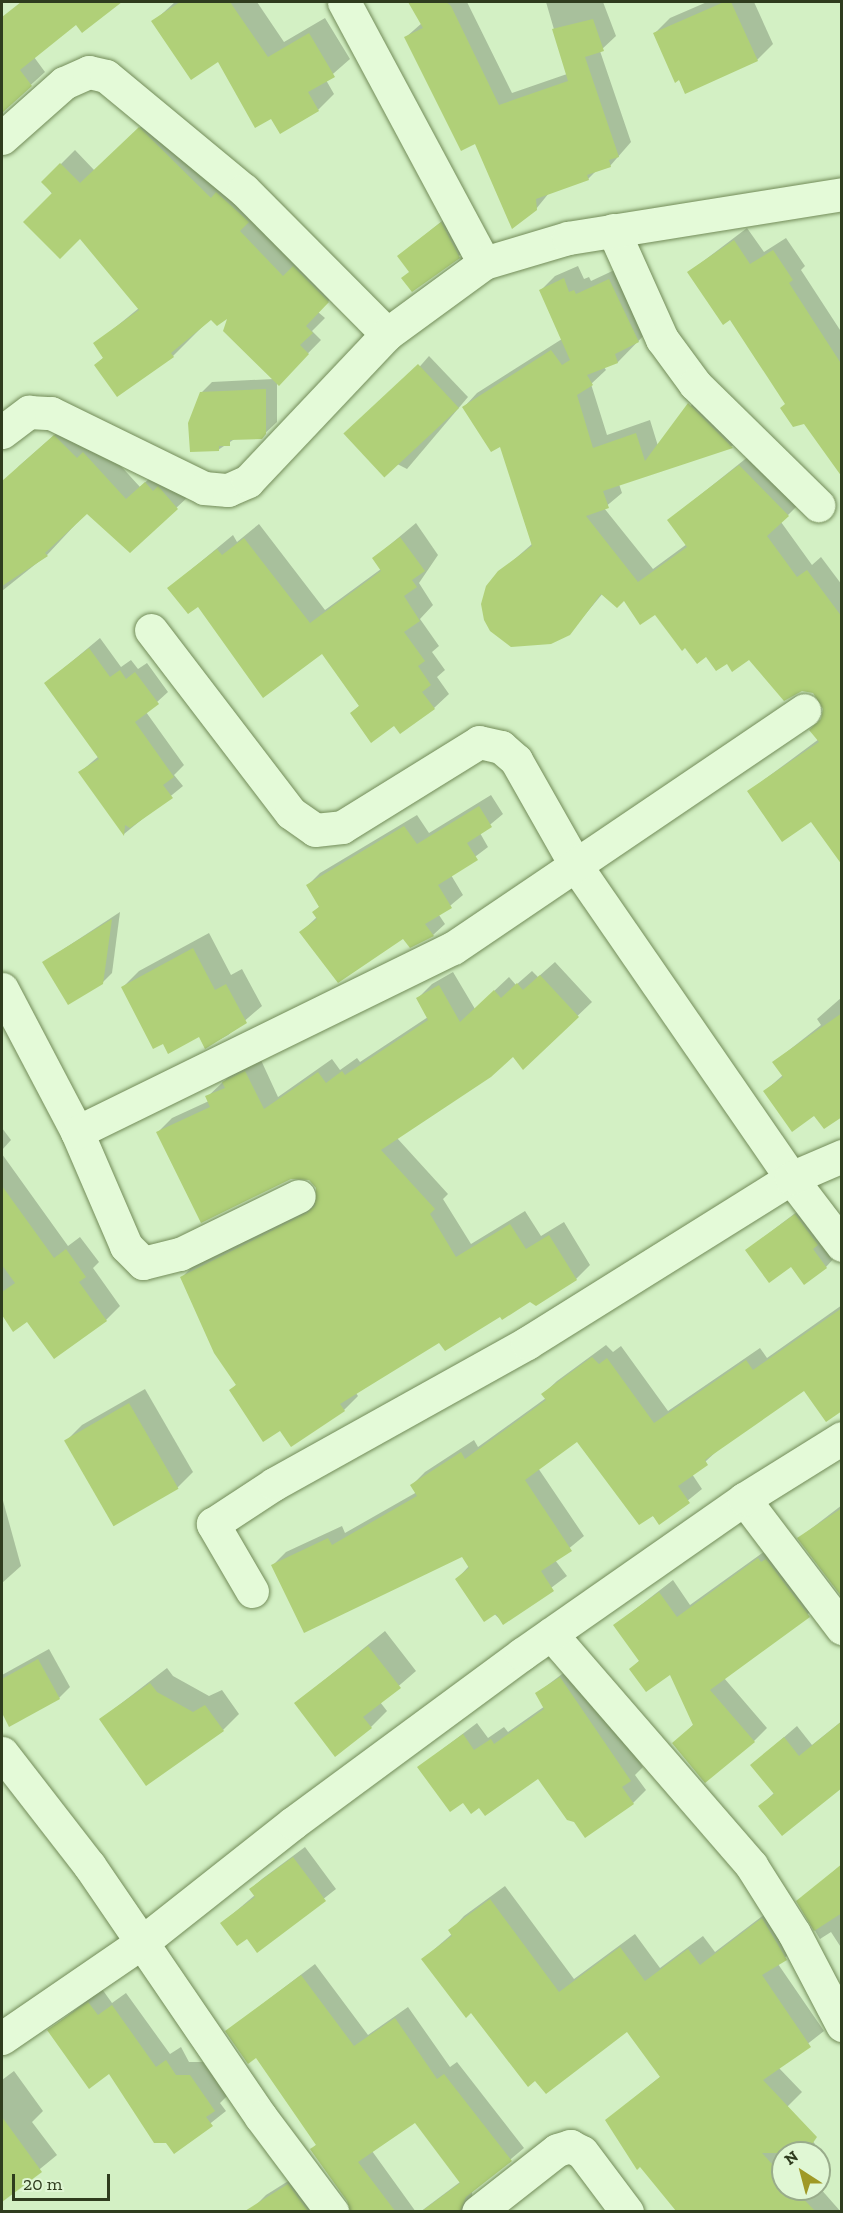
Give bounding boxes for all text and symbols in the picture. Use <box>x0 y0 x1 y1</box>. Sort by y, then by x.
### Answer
north arrow <box>771 2141 831 2201</box>
text: N <box>781 2146 802 2169</box>
scale bar <box>15 2162 112 2200</box>
text: 20 m <box>23 2173 62 2195</box>

